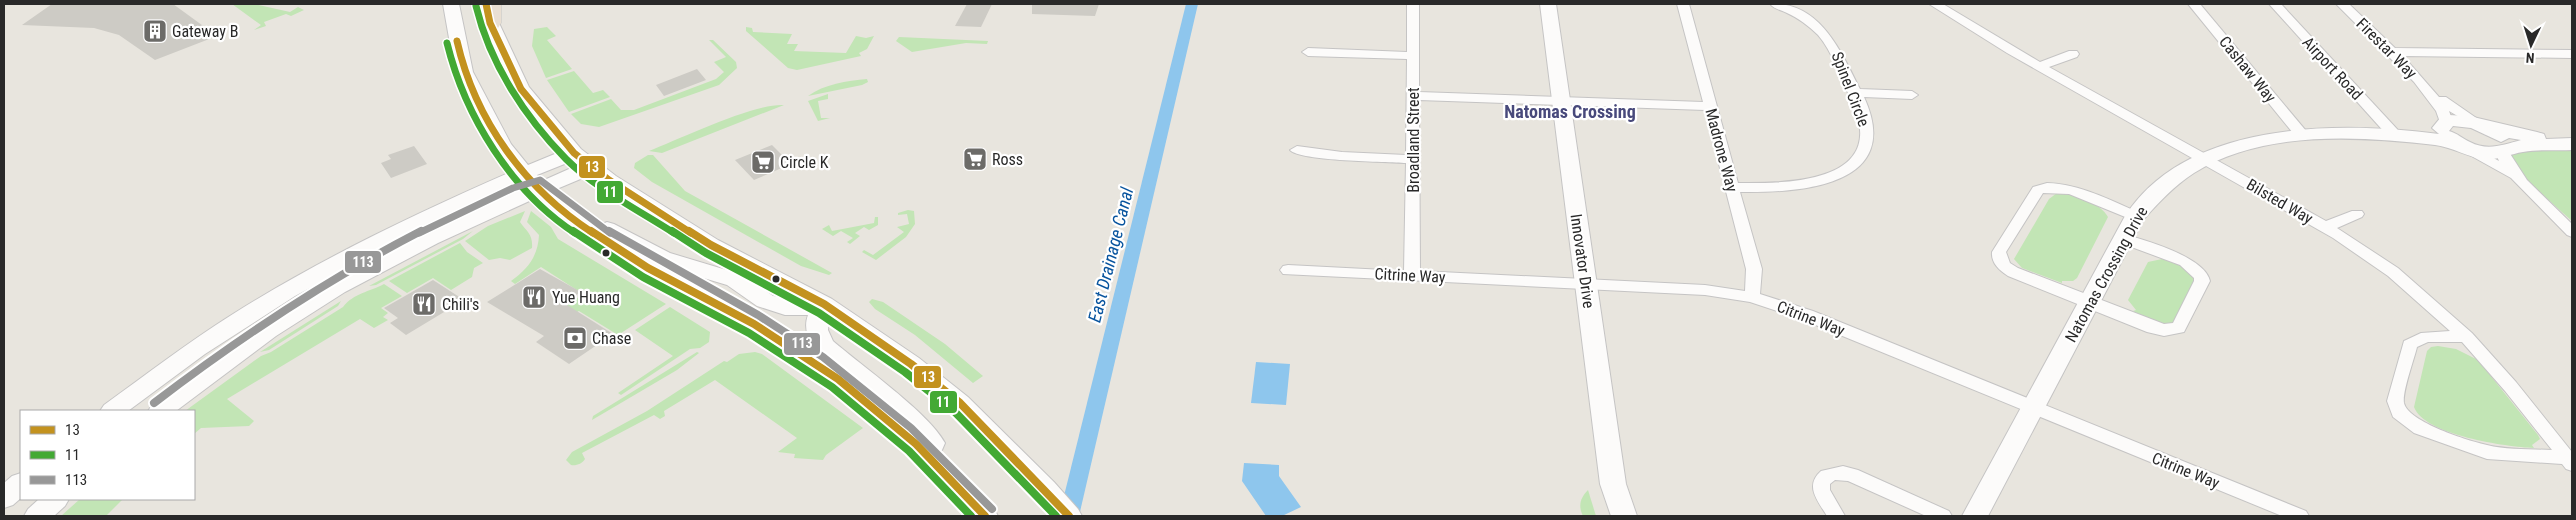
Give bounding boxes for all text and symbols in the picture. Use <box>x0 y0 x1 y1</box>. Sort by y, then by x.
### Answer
street label: Firestar Way <box>2352 14 2421 83</box>
building icon: Gateway B <box>142 18 168 44</box>
north arrow <box>2506 20 2556 70</box>
place label: Gateway B <box>172 22 238 41</box>
street label: Cashaw Way <box>2215 32 2280 106</box>
street label: Airport Road <box>2299 33 2367 104</box>
street label: Spinel Circle <box>1828 49 1873 129</box>
text: N <box>2525 50 2535 66</box>
street label: Broadland Street <box>1404 87 1423 193</box>
district label: Natomas Crossing <box>1504 101 1636 122</box>
street label: Madrone Way <box>1701 106 1742 194</box>
supermarket icon: Ross <box>962 146 988 172</box>
supermarket icon: Circle K <box>750 149 776 175</box>
place label: Ross <box>992 150 1023 169</box>
place label: Circle K <box>780 153 829 172</box>
line badge: 13 <box>578 155 606 179</box>
text: 13 <box>585 159 599 175</box>
street label: Bilsted Way <box>2243 175 2317 228</box>
line badge: 11 <box>596 180 624 204</box>
text: 11 <box>603 184 617 200</box>
water label: East Drainage Canal <box>1084 184 1138 325</box>
street label: Natomas Crossing Drive <box>2061 203 2152 345</box>
street label: Innovator Drive <box>1566 213 1599 309</box>
unlabelled marker <box>601 248 611 258</box>
line badge: 113 <box>344 250 382 274</box>
text: 113 <box>352 254 374 270</box>
street label: Citrine Way <box>1374 264 1446 287</box>
unlabelled marker <box>771 274 781 284</box>
restaurant icon: Yue Huang <box>521 284 547 310</box>
place label: Yue Huang <box>552 288 620 307</box>
restaurant icon: Chili's <box>411 291 437 317</box>
place label: Chili's <box>442 295 479 314</box>
street label: Citrine Way <box>1774 297 1848 340</box>
bank icon: Chase <box>562 325 588 351</box>
place label: Chase <box>592 329 631 348</box>
line badge: 113 <box>783 332 821 356</box>
text: 113 <box>791 335 813 351</box>
line badge: 13 <box>913 365 942 389</box>
text: 13 <box>921 369 935 385</box>
line badge: 11 <box>929 390 958 414</box>
text: 11 <box>936 394 950 410</box>
legend <box>20 410 195 500</box>
text: 13 <box>65 421 80 439</box>
text: 11 <box>65 446 80 464</box>
street label: Citrine Way <box>2149 448 2223 493</box>
text: 113 <box>65 471 87 489</box>

